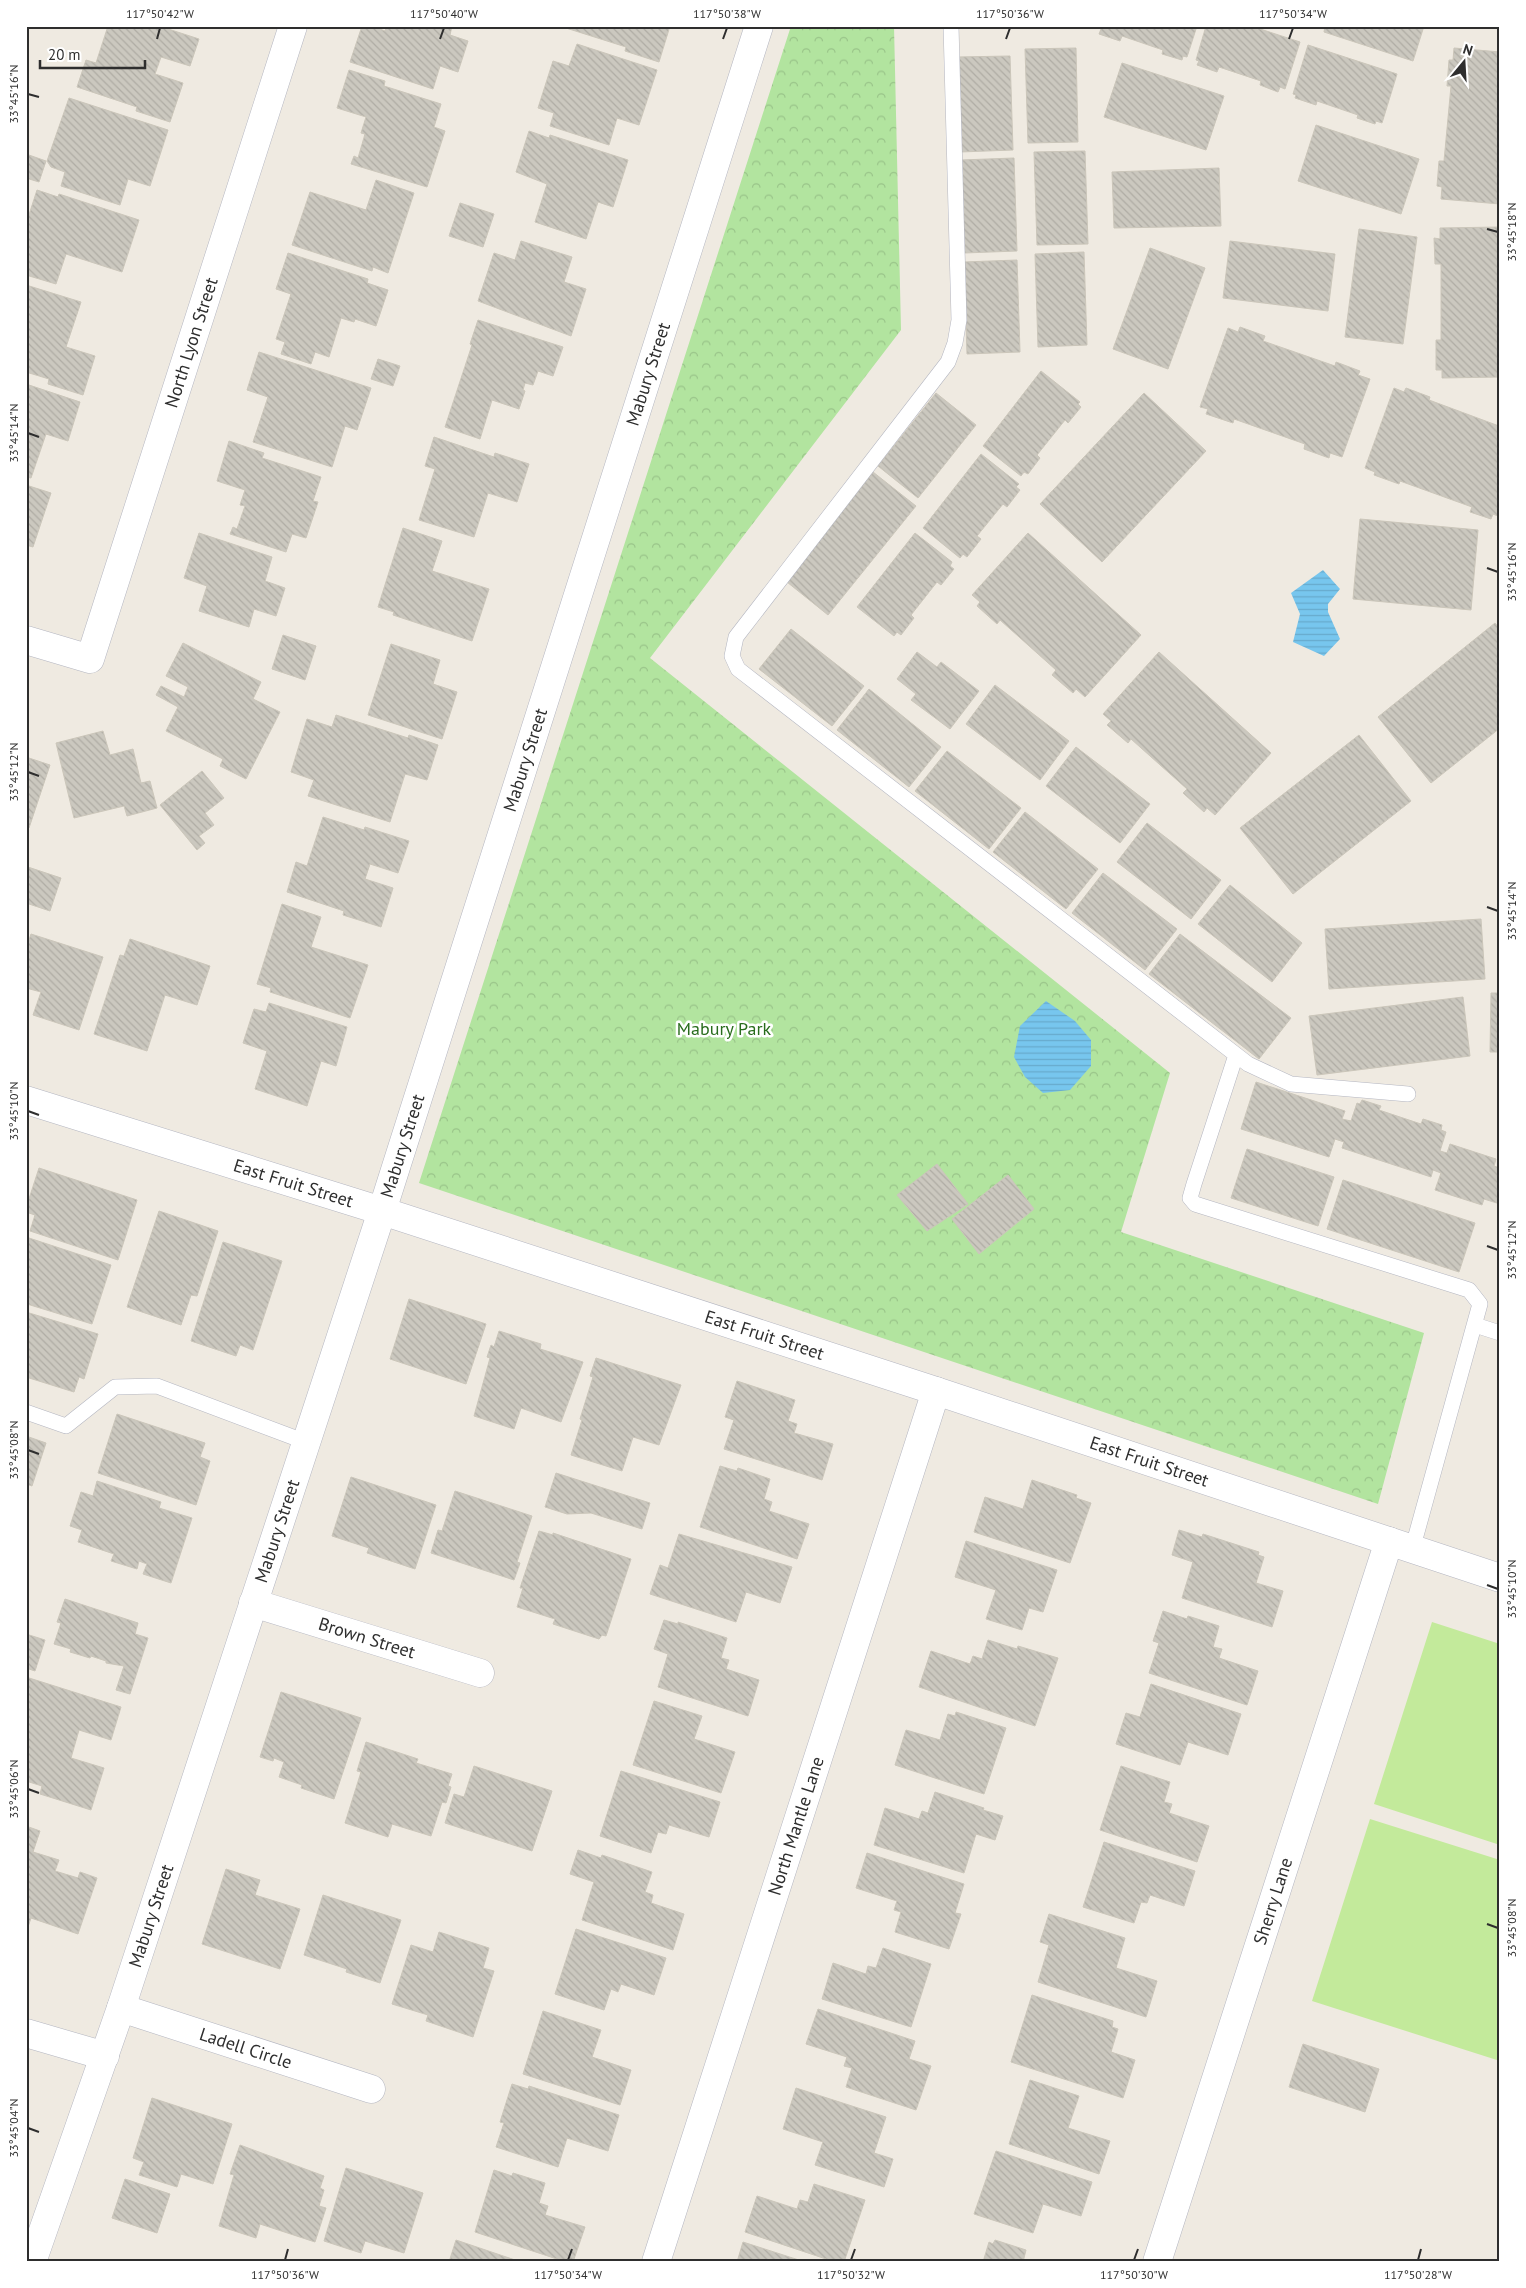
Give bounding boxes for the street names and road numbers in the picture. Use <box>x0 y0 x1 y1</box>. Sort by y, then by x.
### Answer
street label: North Lyon Street <box>159 275 223 410</box>
street label: Mabury Street <box>621 319 675 429</box>
street label: Mabury Street <box>498 705 552 815</box>
street label: Mabury Street <box>375 1091 429 1200</box>
street label: East Fruit Street <box>231 1153 356 1212</box>
street label: East Fruit Street <box>702 1305 827 1365</box>
street label: East Fruit Street <box>1087 1431 1212 1492</box>
street label: Mabury Street <box>249 1476 304 1585</box>
street label: Brown Street <box>316 1612 418 1663</box>
street label: North Mantle Lane <box>763 1754 829 1898</box>
street label: Sherry Lane <box>1248 1855 1297 1948</box>
street label: Mabury Street <box>123 1861 178 1970</box>
street label: Ladell Circle <box>197 2022 295 2074</box>

